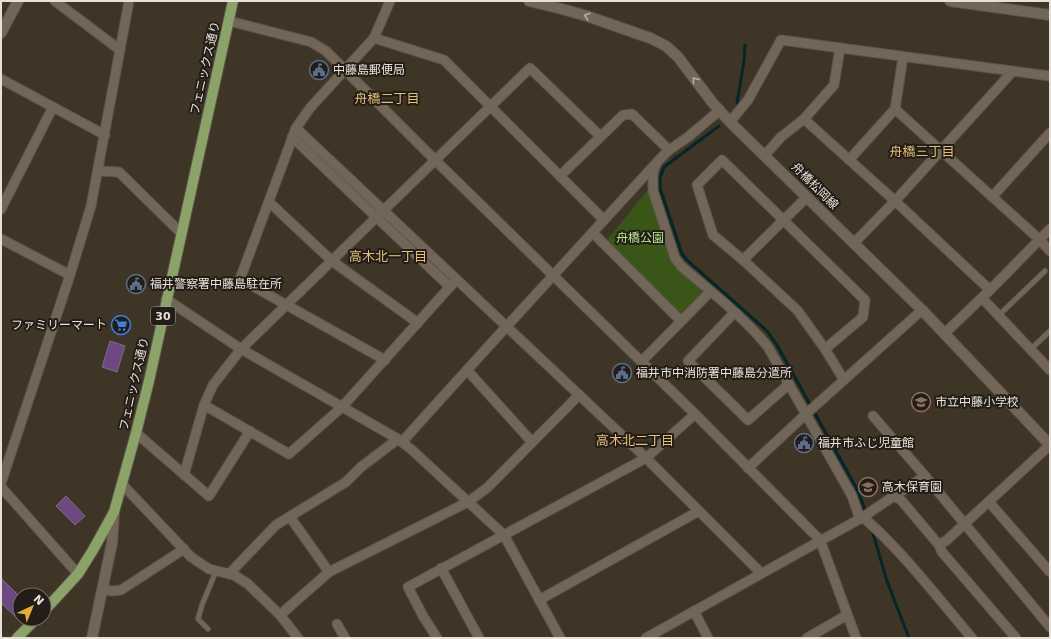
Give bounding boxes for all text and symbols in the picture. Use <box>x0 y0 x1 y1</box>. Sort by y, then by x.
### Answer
one-way arrow <box>583 13 590 21</box>
street label: フェニックス通り <box>187 20 223 116</box>
public building icon: 中藤島郵便局 <box>308 59 330 81</box>
place label: 中藤島郵便局 <box>333 63 405 77</box>
one-way arrow <box>693 78 700 85</box>
district label: 舟橋二丁目 <box>354 91 420 106</box>
district label: 舟橋三丁目 <box>889 144 955 159</box>
street label: 舟橋松岡線 <box>789 160 841 212</box>
park label: 舟橋公園 <box>616 231 664 245</box>
district label: 高木北一丁目 <box>349 249 427 264</box>
public building icon: 福井警察署中藤島駐在所 <box>125 273 147 295</box>
place label: 福井警察署中藤島駐在所 <box>150 277 282 291</box>
road number: 30 <box>151 307 175 325</box>
supermarket icon: ファミリーマート <box>110 314 132 336</box>
place label: ファミリーマート <box>11 318 107 332</box>
street label: フェニックス通り <box>116 336 152 432</box>
public building icon: 福井市中消防署中藤島分遣所 <box>611 362 633 384</box>
place label: 福井市中消防署中藤島分遣所 <box>636 366 792 380</box>
school or university icon: 市立中藤小学校 <box>910 391 932 413</box>
place label: 市立中藤小学校 <box>935 395 1019 409</box>
public building icon: 福井市ふじ児童館 <box>793 432 815 454</box>
district label: 高木北二丁目 <box>596 433 674 448</box>
place label: 福井市ふじ児童館 <box>818 436 914 450</box>
school or university icon: 高木保育園 <box>857 476 879 498</box>
place label: 高木保育園 <box>882 480 942 494</box>
north arrow <box>12 587 52 627</box>
text: N <box>31 592 46 608</box>

